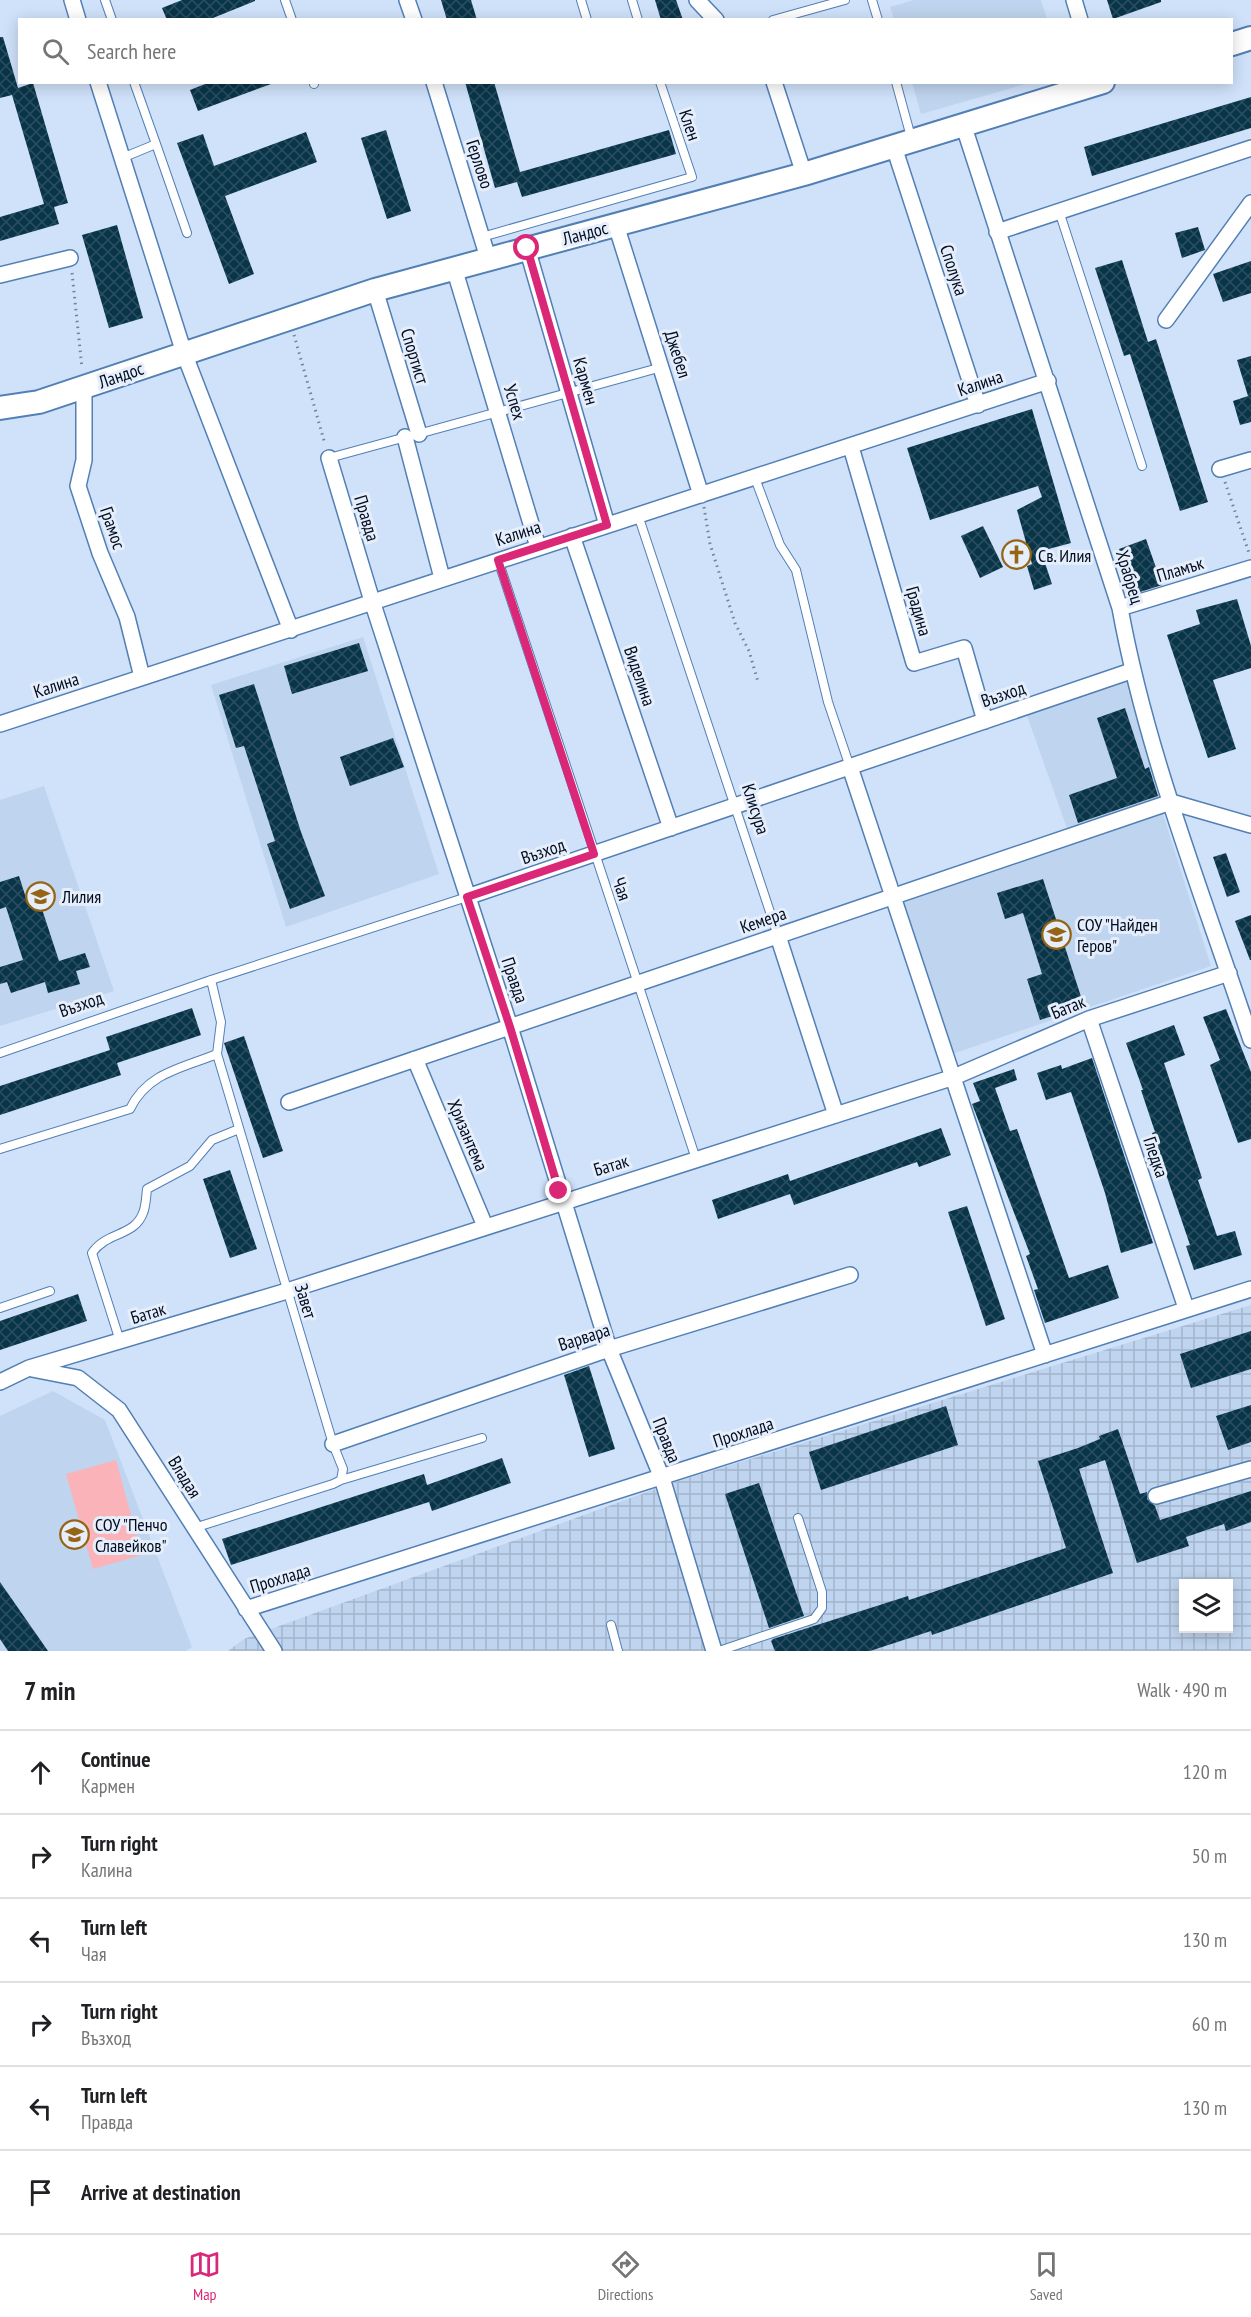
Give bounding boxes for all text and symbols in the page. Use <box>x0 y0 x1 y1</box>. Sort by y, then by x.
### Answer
search box <box>18 18 1233 84</box>
icon: search <box>39 35 72 68</box>
text: Search here <box>87 37 176 65</box>
street label: Клен <box>674 106 706 144</box>
street label: Герлово <box>461 137 499 192</box>
street label: Ландос <box>559 216 611 250</box>
route start <box>513 234 539 260</box>
street label: Сполука <box>935 242 973 298</box>
street label: Спортист <box>396 325 434 387</box>
street label: Джебел <box>659 327 697 381</box>
street label: Кармен <box>568 354 604 408</box>
street label: Ландос <box>94 356 147 394</box>
street label: Калина <box>954 365 1006 401</box>
street label: Успех <box>499 382 531 423</box>
street label: Правда <box>349 492 385 544</box>
street label: Грамос <box>95 504 131 553</box>
street label: Калина <box>492 515 544 551</box>
church icon: Св. Илия <box>1001 539 1033 571</box>
place label: Св. Илия <box>1038 544 1091 567</box>
street label: Храбрец <box>1111 547 1149 607</box>
street label: Пламък <box>1154 551 1206 587</box>
street label: Градина <box>901 583 937 639</box>
street label: Виделина <box>619 643 661 709</box>
street label: Калина <box>30 667 82 703</box>
street label: Възход <box>978 676 1028 712</box>
street label: Клисура <box>737 781 775 837</box>
street label: Възход <box>518 833 568 869</box>
street label: Чая <box>607 874 637 904</box>
school or university icon: Лилия <box>25 880 57 912</box>
place label: Лилия <box>61 885 101 908</box>
street label: Кемера <box>737 901 789 939</box>
place label: СОУ "Найден Геров" <box>1077 913 1158 957</box>
school or university icon: СОУ "Найден Геров" <box>1040 918 1072 950</box>
street label: Правда <box>496 954 534 1006</box>
street label: Възход <box>56 986 106 1022</box>
street label: Батак <box>1047 990 1089 1024</box>
street label: Хризантема <box>443 1096 493 1174</box>
street label: Гледка <box>1138 1134 1174 1180</box>
street label: Батак <box>591 1149 631 1181</box>
route end <box>545 1177 571 1203</box>
street label: Завет <box>290 1281 322 1322</box>
street label: Батак <box>128 1297 168 1329</box>
street label: Варвара <box>555 1318 613 1356</box>
street label: Прохлада <box>710 1411 776 1453</box>
street label: Правда <box>648 1414 686 1466</box>
street label: Владая <box>163 1452 207 1502</box>
place label: СОУ "Пенчо Славейков" <box>95 1513 168 1557</box>
school or university icon: СОУ "Пенчо Славейков" <box>58 1518 90 1550</box>
street label: Прохлада <box>247 1558 313 1598</box>
map controls <box>1179 1579 1233 1633</box>
button: layers <box>1179 1579 1233 1633</box>
text: 7 min <box>24 1674 75 1707</box>
text: Walk · 490 m <box>1137 1677 1227 1703</box>
text: Continue <box>81 1745 151 1773</box>
icon: ahead <box>24 1756 57 1789</box>
text: 120 m <box>1183 1759 1227 1785</box>
text: Кармен <box>81 1773 135 1799</box>
text: Turn right <box>81 1829 158 1857</box>
icon: right <box>24 1840 57 1873</box>
text: 50 m <box>1192 1843 1227 1869</box>
text: Калина <box>81 1857 132 1883</box>
text: Turn left <box>81 1913 147 1941</box>
icon: left <box>24 1924 57 1957</box>
text: 130 m <box>1183 1927 1227 1953</box>
text: Чая <box>81 1941 106 1967</box>
text: Turn right <box>81 1997 158 2025</box>
icon: right <box>24 2008 57 2041</box>
text: 60 m <box>1192 2011 1227 2037</box>
text: Възход <box>81 2025 131 2051</box>
text: Turn left <box>81 2081 147 2109</box>
icon: left <box>24 2092 57 2125</box>
text: 130 m <box>1183 2095 1227 2121</box>
text: Правда <box>81 2109 133 2135</box>
icon: arrive <box>24 2176 57 2209</box>
text: Arrive at destination <box>81 2178 241 2206</box>
tab: Map <box>188 2248 221 2304</box>
tab: Directions <box>598 2248 653 2304</box>
tab: Saved <box>1030 2248 1063 2304</box>

